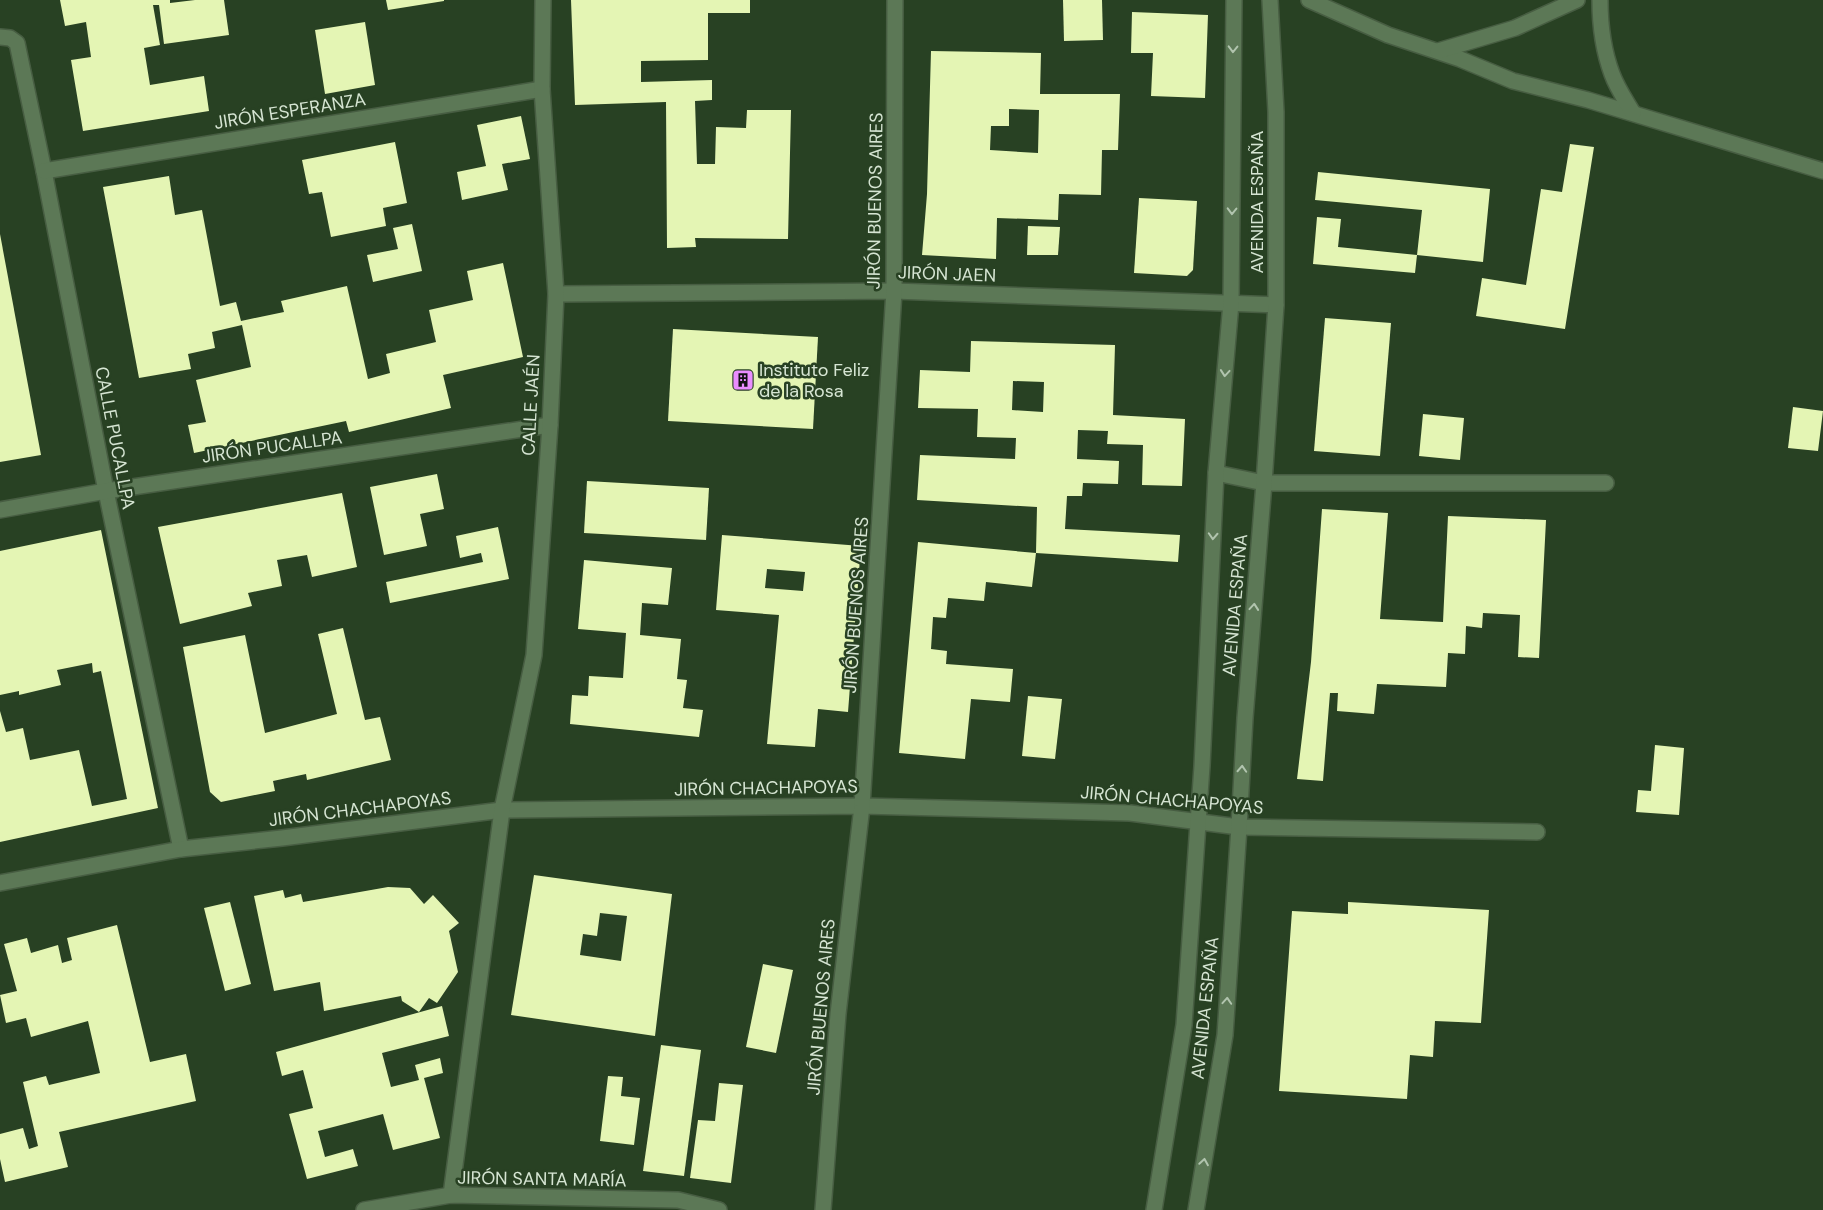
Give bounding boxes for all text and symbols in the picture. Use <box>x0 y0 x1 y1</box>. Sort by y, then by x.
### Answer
one-way arrow <box>1228 45 1238 53</box>
street label: JIRÓN ESPERANZA <box>213 87 368 135</box>
street label: JIRÓN BUENOS AIRES <box>861 112 889 290</box>
street label: AVENIDA ESPAÑA <box>1245 130 1269 274</box>
one-way arrow <box>1226 207 1237 215</box>
street label: JIRÓN JAEN <box>898 260 996 288</box>
street label: CALLE JAÉN <box>516 354 546 456</box>
place label: Instituto Feliz de la Rosa <box>759 358 869 403</box>
street label: CALLE PUCALLPA <box>89 365 141 512</box>
building icon: Instituto Feliz de la Rosa <box>731 368 755 392</box>
one-way arrow <box>1219 370 1230 378</box>
street label: JIRÓN PUCALLPA <box>200 425 344 469</box>
street label: JIRÓN BUENOS AIRES <box>838 516 874 694</box>
one-way arrow <box>1208 532 1218 540</box>
street label: AVENIDA ESPAÑA <box>1217 533 1253 677</box>
one-way arrow <box>1248 603 1259 611</box>
one-way arrow <box>1237 765 1248 773</box>
street label: JIRÓN CHACHAPOYAS <box>674 774 858 802</box>
street label: JIRÓN CHACHAPOYAS <box>1079 780 1265 820</box>
street label: JIRÓN CHACHAPOYAS <box>267 786 453 832</box>
street label: JIRÓN BUENOS AIRES <box>801 918 841 1096</box>
street label: AVENIDA ESPAÑA <box>1186 936 1224 1080</box>
one-way arrow <box>1222 997 1233 1005</box>
one-way arrow <box>1198 1158 1208 1166</box>
street label: JIRÓN SANTA MARÍA <box>457 1166 627 1192</box>

